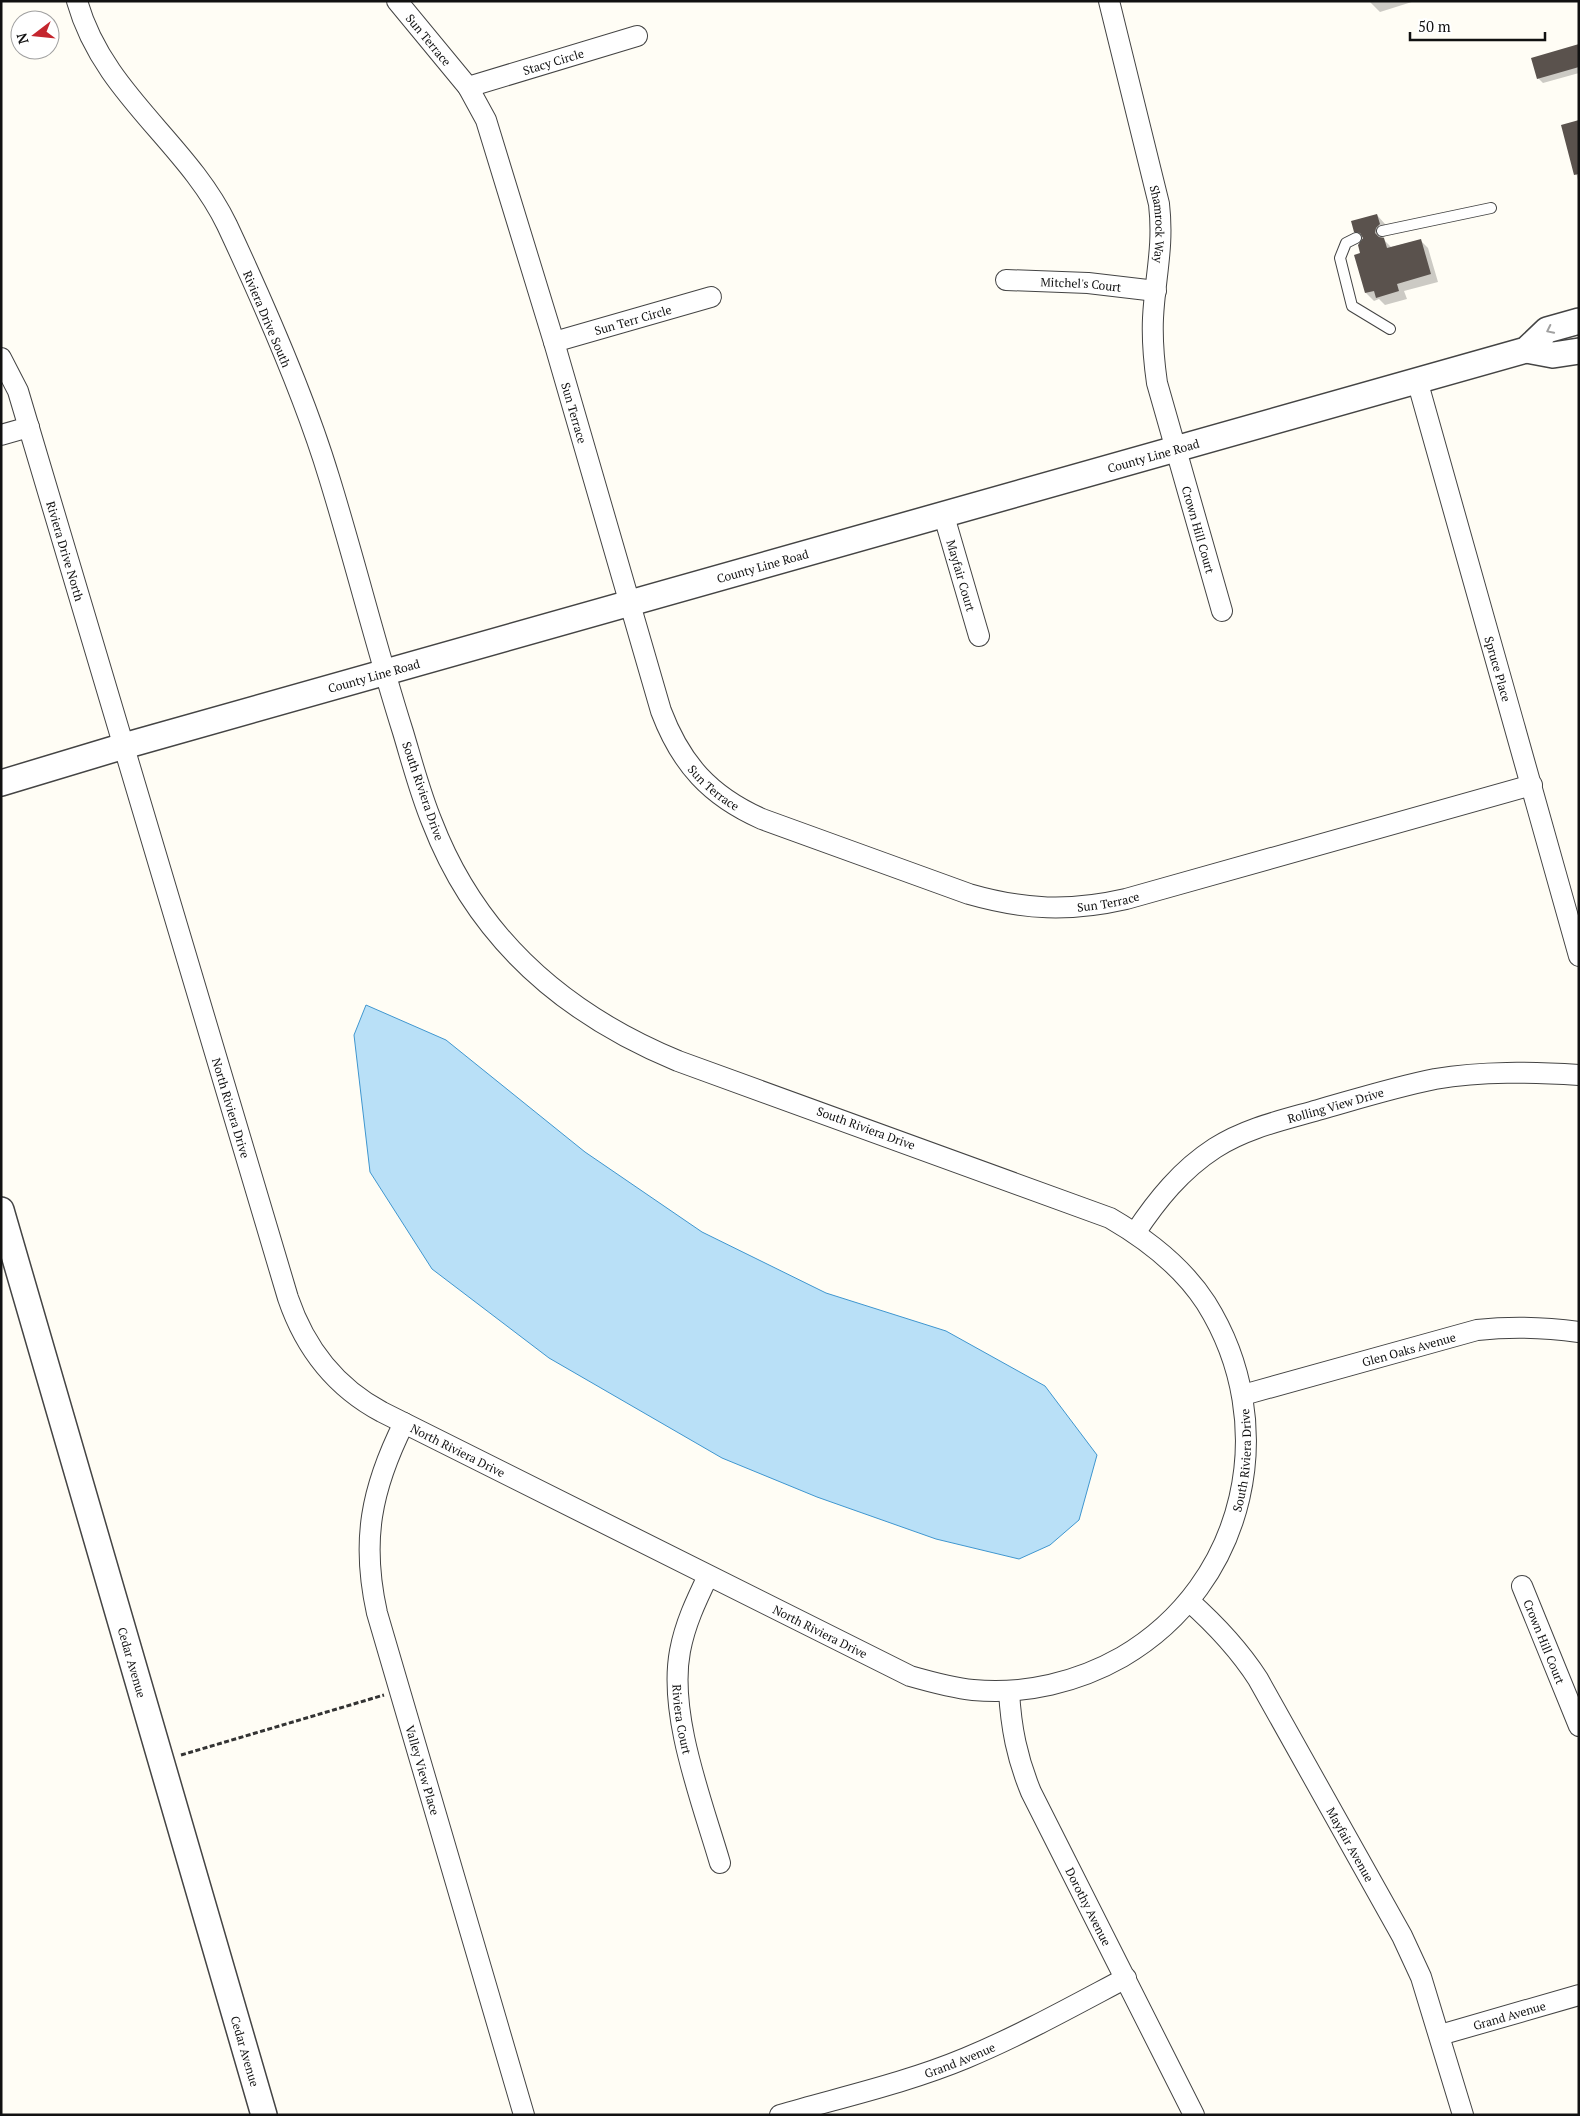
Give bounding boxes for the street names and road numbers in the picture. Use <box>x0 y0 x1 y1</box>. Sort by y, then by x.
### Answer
street label: Sun Terrace <box>403 11 455 69</box>
street label: Stacy Circle <box>521 45 585 78</box>
street label: Shamrock Way <box>1147 183 1168 265</box>
street label: Riviera Drive South <box>240 268 294 370</box>
street label: Mitchel's Court <box>1040 274 1123 294</box>
street label: Sun Terr Circle <box>593 301 673 338</box>
street label: Sun Terrace <box>559 381 590 445</box>
street label: County Line Road <box>1106 435 1201 475</box>
street label: Crown Hill Court <box>1179 484 1218 575</box>
street label: Riviera Drive North <box>44 499 88 603</box>
street label: Mayfair Court <box>944 538 979 614</box>
street label: County Line Road <box>715 545 810 586</box>
street label: Spruce Place <box>1482 634 1515 703</box>
street label: County Line Road <box>326 655 422 696</box>
street label: South Riviera Drive <box>399 740 447 842</box>
street label: Sun Terrace <box>685 762 742 813</box>
street label: Sun Terrace <box>1076 888 1141 914</box>
street label: North Riviera Drive <box>209 1056 253 1160</box>
street label: Rolling View Drive <box>1286 1084 1385 1126</box>
street label: South Riviera Drive <box>815 1103 917 1153</box>
street label: Glen Oaks Avenue <box>1360 1329 1457 1369</box>
street label: South Riviera Drive <box>1229 1408 1253 1513</box>
street label: North Riviera Drive <box>408 1420 508 1480</box>
street label: Crown Hill Court <box>1521 1597 1569 1687</box>
street label: North Riviera Drive <box>771 1601 870 1661</box>
street label: Cedar Avenue <box>115 1625 150 1699</box>
street label: Riviera Court <box>670 1684 695 1756</box>
street label: Valley View Place <box>403 1723 443 1817</box>
street label: Mayfair Avenue <box>1324 1804 1377 1884</box>
street label: Dorothy Avenue <box>1063 1865 1115 1948</box>
street label: Grand Avenue <box>1471 1998 1547 2033</box>
street label: Cedar Avenue <box>228 2014 263 2088</box>
street label: Grand Avenue <box>922 2039 997 2081</box>

